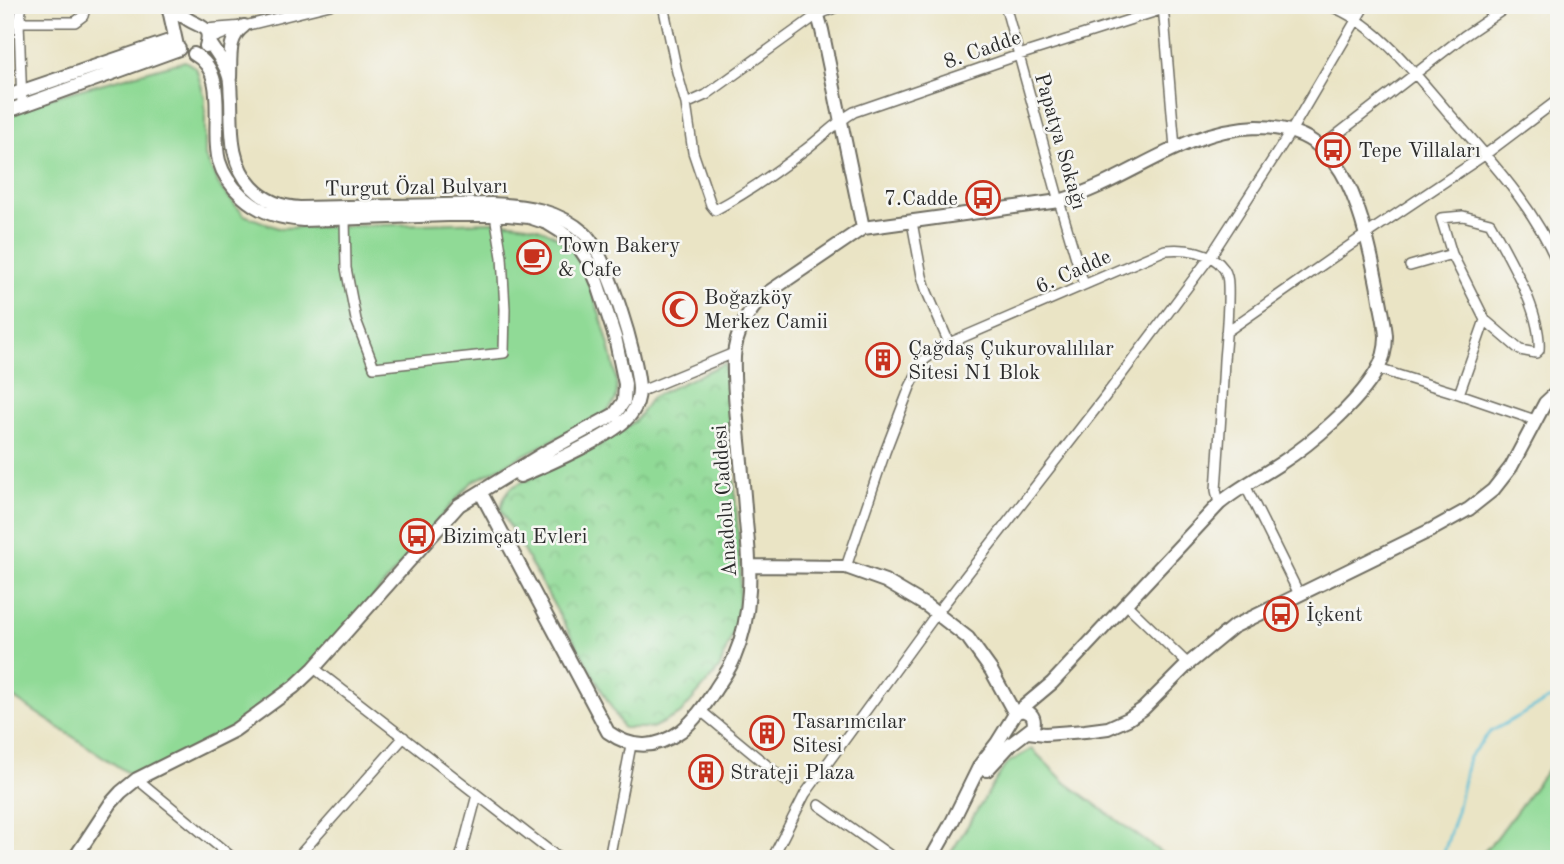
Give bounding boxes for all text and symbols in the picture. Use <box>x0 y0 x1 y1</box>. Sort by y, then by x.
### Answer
street label: 8. Cadde <box>941 27 1024 73</box>
street label: Papatya Sokağı <box>1030 71 1089 212</box>
bus stop icon: Tepe Villaları <box>1314 131 1352 169</box>
place label: Tepe Villaları <box>1358 141 1481 162</box>
street label: Turgut Özal Bulvarı <box>324 172 508 201</box>
bus stop icon: 7.Cadde <box>964 179 1002 217</box>
place label: 7.Cadde <box>884 189 958 210</box>
place label: Town Bakery & Cafe <box>558 236 680 281</box>
cafe icon: Town Bakery & Cafe <box>515 238 553 276</box>
street label: 6. Cadde <box>1033 247 1114 298</box>
place label: Boğazköy Merkez Camii <box>704 288 828 333</box>
mosque icon: Boğazköy Merkez Camii <box>661 290 699 328</box>
place label: Çağdaş Çukurovalılılar Sitesi N1 Blok <box>908 339 1114 384</box>
building icon: Çağdaş Çukurovalılılar Sitesi N1 Blok <box>864 341 902 379</box>
street label: Anadolu Caddesi <box>710 424 741 578</box>
bus stop icon: Bizimçatı Evleri <box>398 517 436 555</box>
place label: Bizimçatı Evleri <box>442 527 587 548</box>
bus stop icon: İçkent <box>1262 595 1300 633</box>
place label: İçkent <box>1306 601 1363 626</box>
place label: Tasarımcılar Sitesi <box>792 712 907 757</box>
building icon: Tasarımcılar Sitesi <box>748 714 786 752</box>
building icon: Strateji Plaza <box>687 753 725 791</box>
place label: Strateji Plaza <box>730 763 855 784</box>

